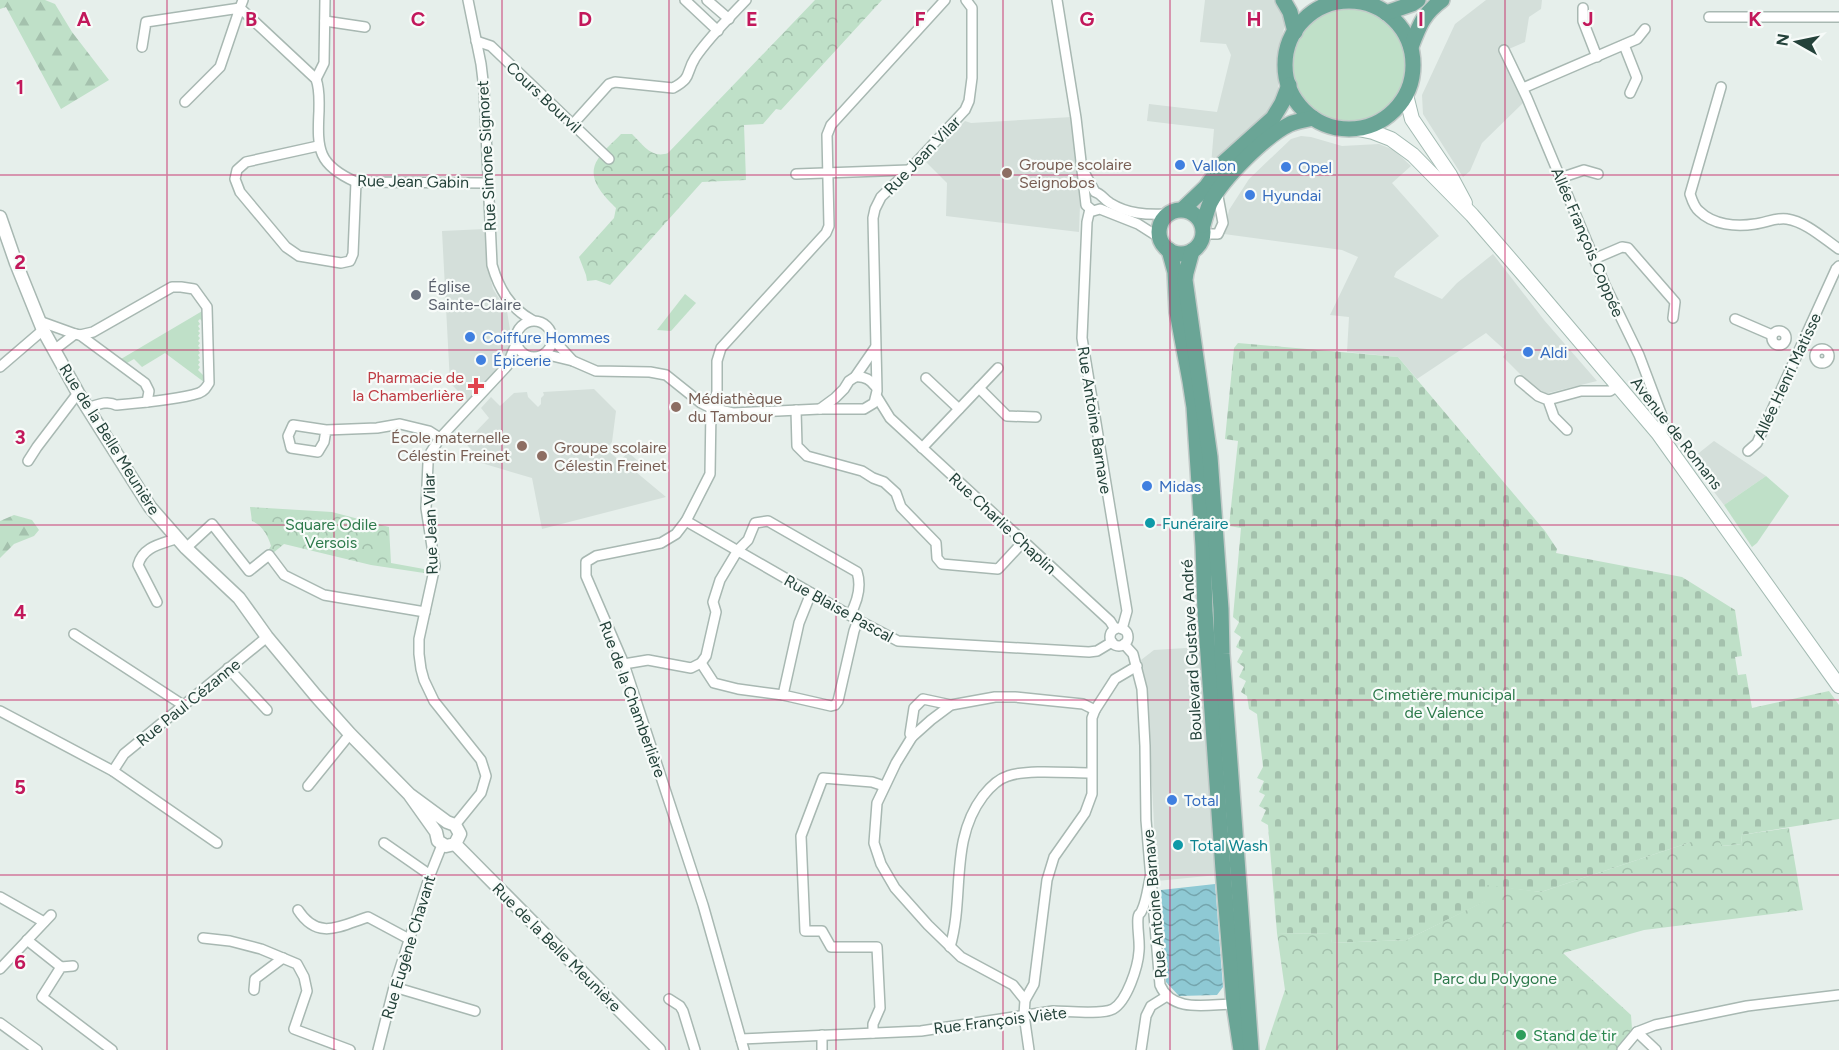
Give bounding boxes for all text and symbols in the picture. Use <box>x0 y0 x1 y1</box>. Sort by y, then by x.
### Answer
text: A <box>77 7 92 31</box>
text: B <box>245 7 257 31</box>
text: C <box>411 7 425 31</box>
text: D <box>578 7 592 31</box>
text: E <box>746 7 758 31</box>
text: F <box>914 7 926 31</box>
text: G <box>1080 7 1095 31</box>
text: H <box>1247 7 1262 31</box>
text: I <box>1418 7 1424 31</box>
text: J <box>1582 7 1594 31</box>
text: K <box>1748 7 1762 31</box>
north arrow <box>1767 12 1827 72</box>
text: N <box>1772 32 1793 47</box>
street label: Cours Bourvil <box>502 58 585 137</box>
text: 1 <box>16 75 24 99</box>
street label: Rue Simone Signoret <box>473 80 500 232</box>
street label: Rue Jean Vilar <box>880 112 965 198</box>
place label: Groupe scolaire Seignobos <box>1019 155 1132 192</box>
place label: Vallon <box>1192 156 1236 175</box>
marker: Vallon <box>1173 158 1187 172</box>
place label: Opel <box>1298 158 1332 177</box>
marker: Opel <box>1279 160 1293 174</box>
street label: Allée François Coppée <box>1547 165 1628 320</box>
marker: Groupe scolaire Seignobos <box>1000 166 1014 180</box>
street label: Rue Jean Gabin <box>357 171 469 192</box>
place label: Hyundai <box>1262 186 1322 205</box>
marker: Hyundai <box>1243 188 1257 202</box>
text: 2 <box>14 250 26 274</box>
place label: Église Sainte-Claire <box>428 277 521 314</box>
marker: Église Sainte-Claire <box>409 288 423 302</box>
street label: Allée Henri Matisse <box>1750 310 1825 442</box>
place label: Coiffure Hommes <box>482 328 610 347</box>
marker: Coiffure Hommes <box>463 330 477 344</box>
place label: Aldi <box>1540 343 1567 362</box>
street label: Rue Antoine Barnave <box>1073 345 1116 495</box>
marker: Aldi <box>1521 345 1535 359</box>
place label: Épicerie <box>493 351 551 370</box>
marker: Épicerie <box>474 353 488 367</box>
street label: Rue de la Belle Meunière <box>55 360 164 518</box>
place label: Pharmacie de la Chamberlière <box>352 368 464 405</box>
street label: Avenue de Romans <box>1627 373 1726 493</box>
marker: Pharmacie de la Chamberlière <box>469 379 483 393</box>
place label: Médiathèque du Tambour <box>688 389 782 426</box>
marker: Médiathèque du Tambour <box>669 400 683 414</box>
text: 3 <box>14 425 26 449</box>
place label: École maternelle Célestin Freinet <box>391 428 510 465</box>
place label: Groupe scolaire Célestin Freinet <box>554 438 667 475</box>
marker: École maternelle Célestin Freinet <box>515 439 529 453</box>
marker: Groupe scolaire Célestin Freinet <box>535 449 549 463</box>
street label: Rue Charlie Chaplin <box>945 469 1060 578</box>
street label: Rue Jean Vilar <box>419 472 442 575</box>
place label: Midas <box>1159 477 1201 496</box>
marker: Midas <box>1140 479 1154 493</box>
place label: Funéraire <box>1162 514 1229 533</box>
park label: Square Odile Versois <box>285 515 377 552</box>
marker: Funéraire <box>1143 516 1157 530</box>
street label: Boulevard Gustave André <box>1177 558 1206 741</box>
street label: Rue Blaise Pascal <box>781 571 897 646</box>
text: 4 <box>14 600 27 624</box>
street label: Rue de la Chamberlière <box>595 618 670 780</box>
street label: Rue Paul Cézanne <box>133 655 244 750</box>
park label: Cimetière municipal de Valence <box>1373 685 1515 722</box>
text: 5 <box>14 775 26 799</box>
place label: Total <box>1184 791 1219 810</box>
marker: Total <box>1165 793 1179 807</box>
street label: Rue Antoine Barnave <box>1139 829 1170 979</box>
place label: Total Wash <box>1190 836 1268 855</box>
marker: Total Wash <box>1171 838 1185 852</box>
street label: Rue Eugène Chavant <box>378 873 439 1021</box>
street label: Rue de la Belle Meunière <box>488 879 625 1016</box>
text: 6 <box>14 950 26 974</box>
park label: Parc du Polygone <box>1433 969 1557 988</box>
street label: Rue François Viète <box>932 1003 1068 1038</box>
place label: Stand de tir <box>1533 1026 1617 1045</box>
marker: Stand de tir <box>1514 1028 1528 1042</box>

